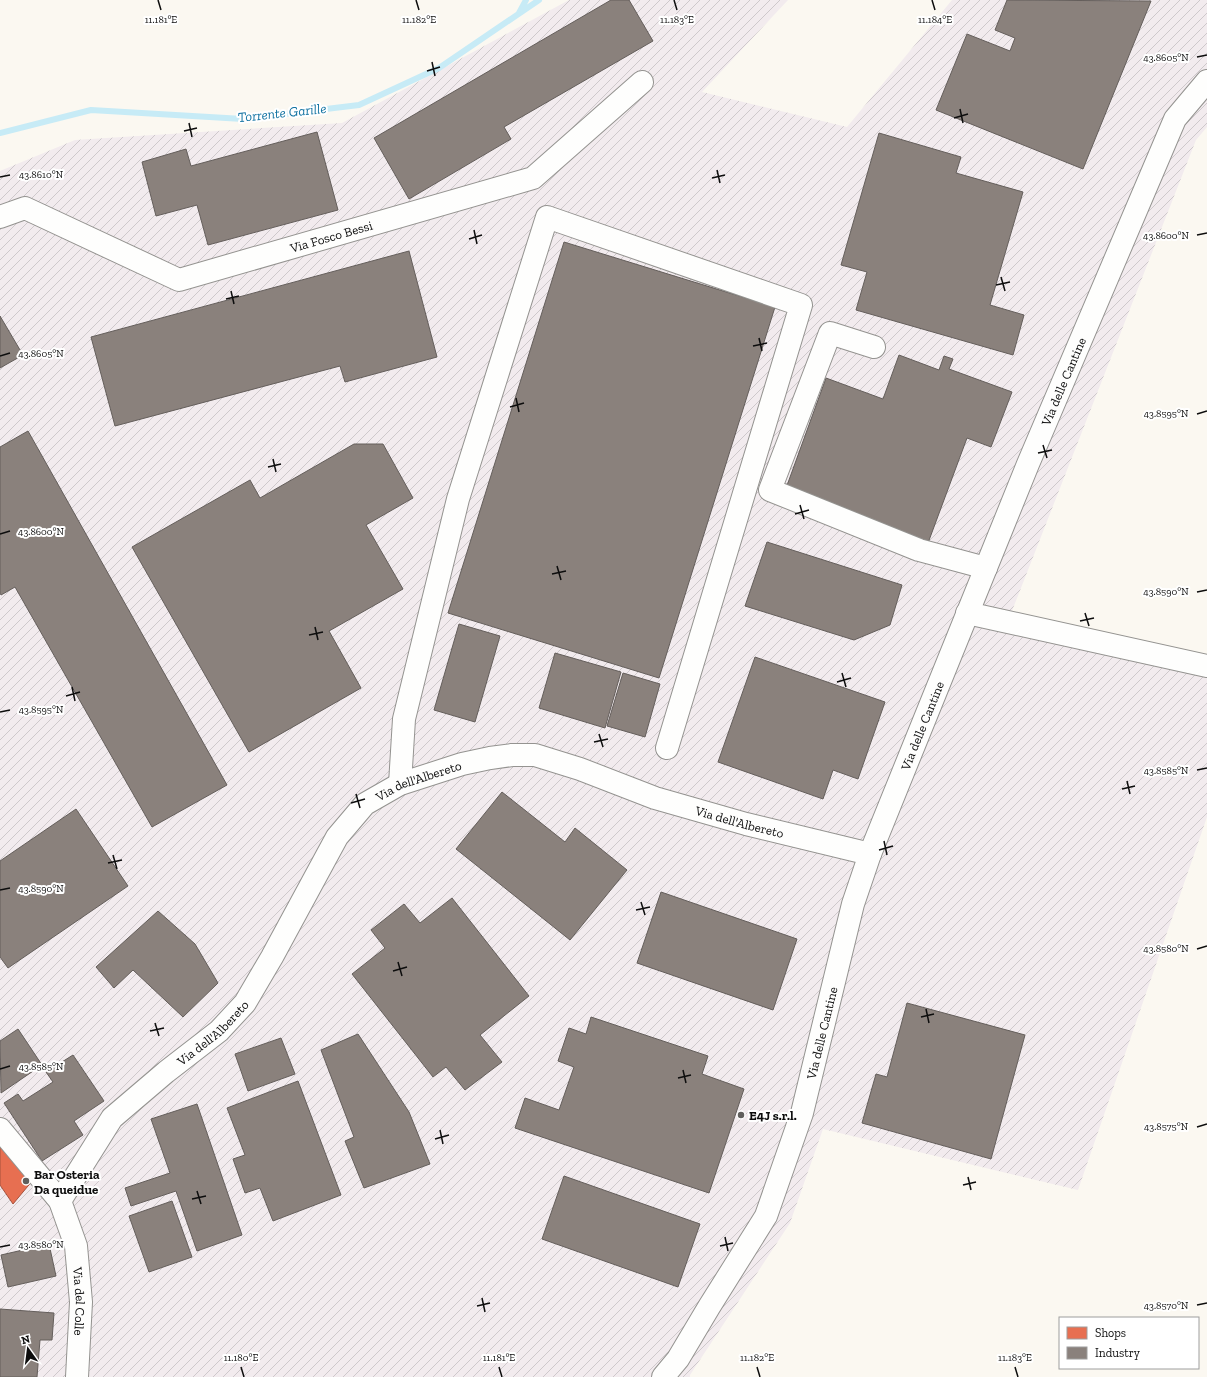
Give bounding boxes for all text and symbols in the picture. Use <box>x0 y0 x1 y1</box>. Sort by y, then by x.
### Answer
text: 11.181°E <box>145 14 177 26</box>
text: 11.182°E <box>402 14 436 26</box>
text: 11.183°E <box>660 14 694 26</box>
text: 11.184°E <box>918 14 952 26</box>
text: 43.8605°N <box>1143 52 1189 64</box>
water label: Torrente Garille <box>237 100 327 126</box>
text: 43.8610°N <box>19 169 64 181</box>
street label: Via Fosco Bessi <box>287 217 375 255</box>
text: 43.8600°N <box>1143 230 1190 242</box>
street label: Via delle Cantine <box>1037 335 1089 429</box>
text: 43.8605°N <box>18 348 64 360</box>
text: 43.8595°N <box>1144 408 1189 420</box>
text: 43.8600°N <box>18 526 65 538</box>
text: 43.8590°N <box>1143 586 1189 598</box>
street label: Via delle Cantine <box>897 679 947 773</box>
text: 43.8595°N <box>19 704 64 716</box>
street label: Via dell'Albereto <box>372 757 463 804</box>
text: 43.8585°N <box>1144 765 1189 777</box>
street label: Via dell'Albereto <box>693 802 786 840</box>
text: 43.8590°N <box>18 883 64 895</box>
text: 43.8580°N <box>1143 943 1189 955</box>
street label: Via delle Cantine <box>803 985 840 1081</box>
street label: Via dell'Albereto <box>173 997 252 1069</box>
text: 43.8585°N <box>19 1061 64 1073</box>
place label: E4J s.r.l. <box>749 1108 797 1123</box>
marker: E4J s.r.l. <box>736 1110 746 1120</box>
text: 43.8575°N <box>1144 1121 1189 1133</box>
place label: Bar Osteria Da queidue <box>34 1167 100 1197</box>
marker: Bar Osteria Da queidue <box>21 1176 31 1186</box>
text: 43.8580°N <box>18 1239 64 1251</box>
street label: Via del Colle <box>70 1265 89 1336</box>
text: 43.8570°N <box>1144 1300 1189 1312</box>
legend <box>1059 1317 1199 1369</box>
text: Shops <box>1095 1326 1126 1340</box>
north arrow <box>8 1329 48 1369</box>
text: N <box>20 1332 32 1347</box>
text: Industry <box>1095 1346 1141 1360</box>
text: 11.180°E <box>224 1352 258 1364</box>
text: 11.181°E <box>483 1352 515 1364</box>
text: 11.182°E <box>740 1352 774 1364</box>
text: 11.183°E <box>998 1352 1032 1364</box>

